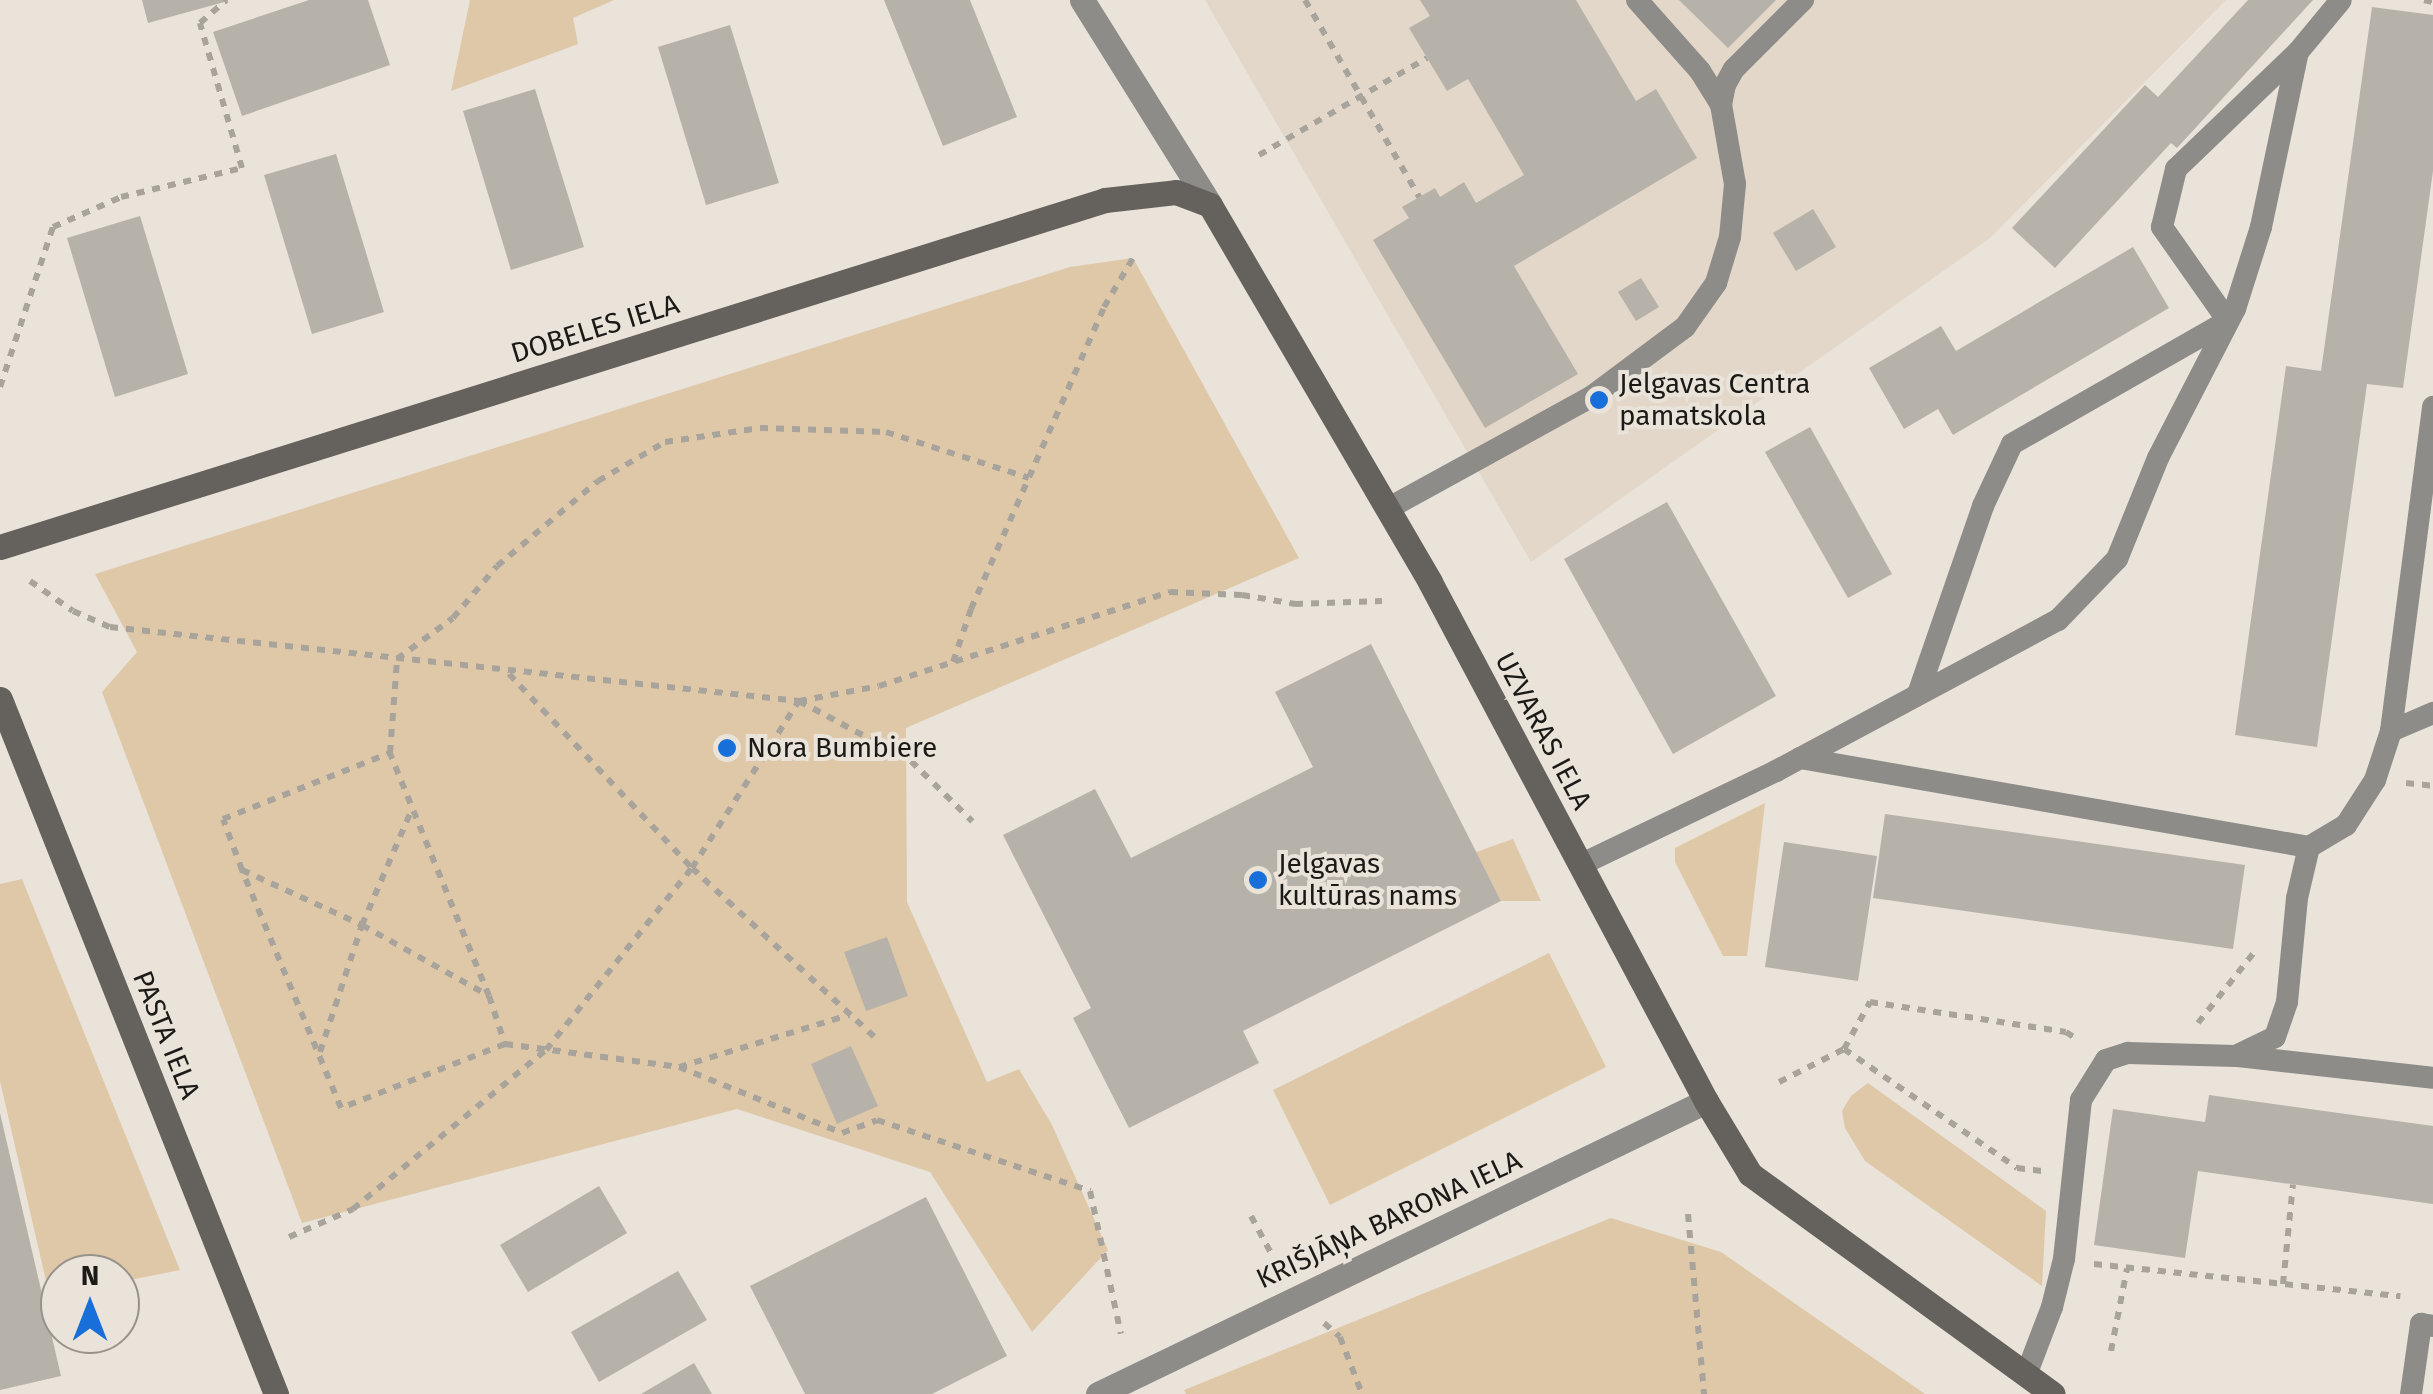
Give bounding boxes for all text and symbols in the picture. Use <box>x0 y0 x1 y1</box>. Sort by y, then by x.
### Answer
street label: DOBELES IELA <box>507 288 683 370</box>
place label: Jelgavas Centra pamatskola <box>1619 367 1811 433</box>
marker: Jelgavas Centra pamatskola <box>1588 389 1610 411</box>
street label: UZVARAS IELA <box>1488 647 1598 815</box>
place label: Nora Bumbiere <box>747 731 937 765</box>
marker: Nora Bumbiere <box>716 737 738 759</box>
place label: Jelgavas kultūras nams <box>1278 847 1457 913</box>
marker: Jelgavas kultūras nams <box>1247 869 1269 891</box>
street label: PASTA IELA <box>125 966 207 1104</box>
street label: KRIŠJĀŅA BARONA IELA <box>1251 1144 1527 1296</box>
north arrow <box>40 1254 140 1354</box>
text: N <box>81 1259 99 1292</box>

